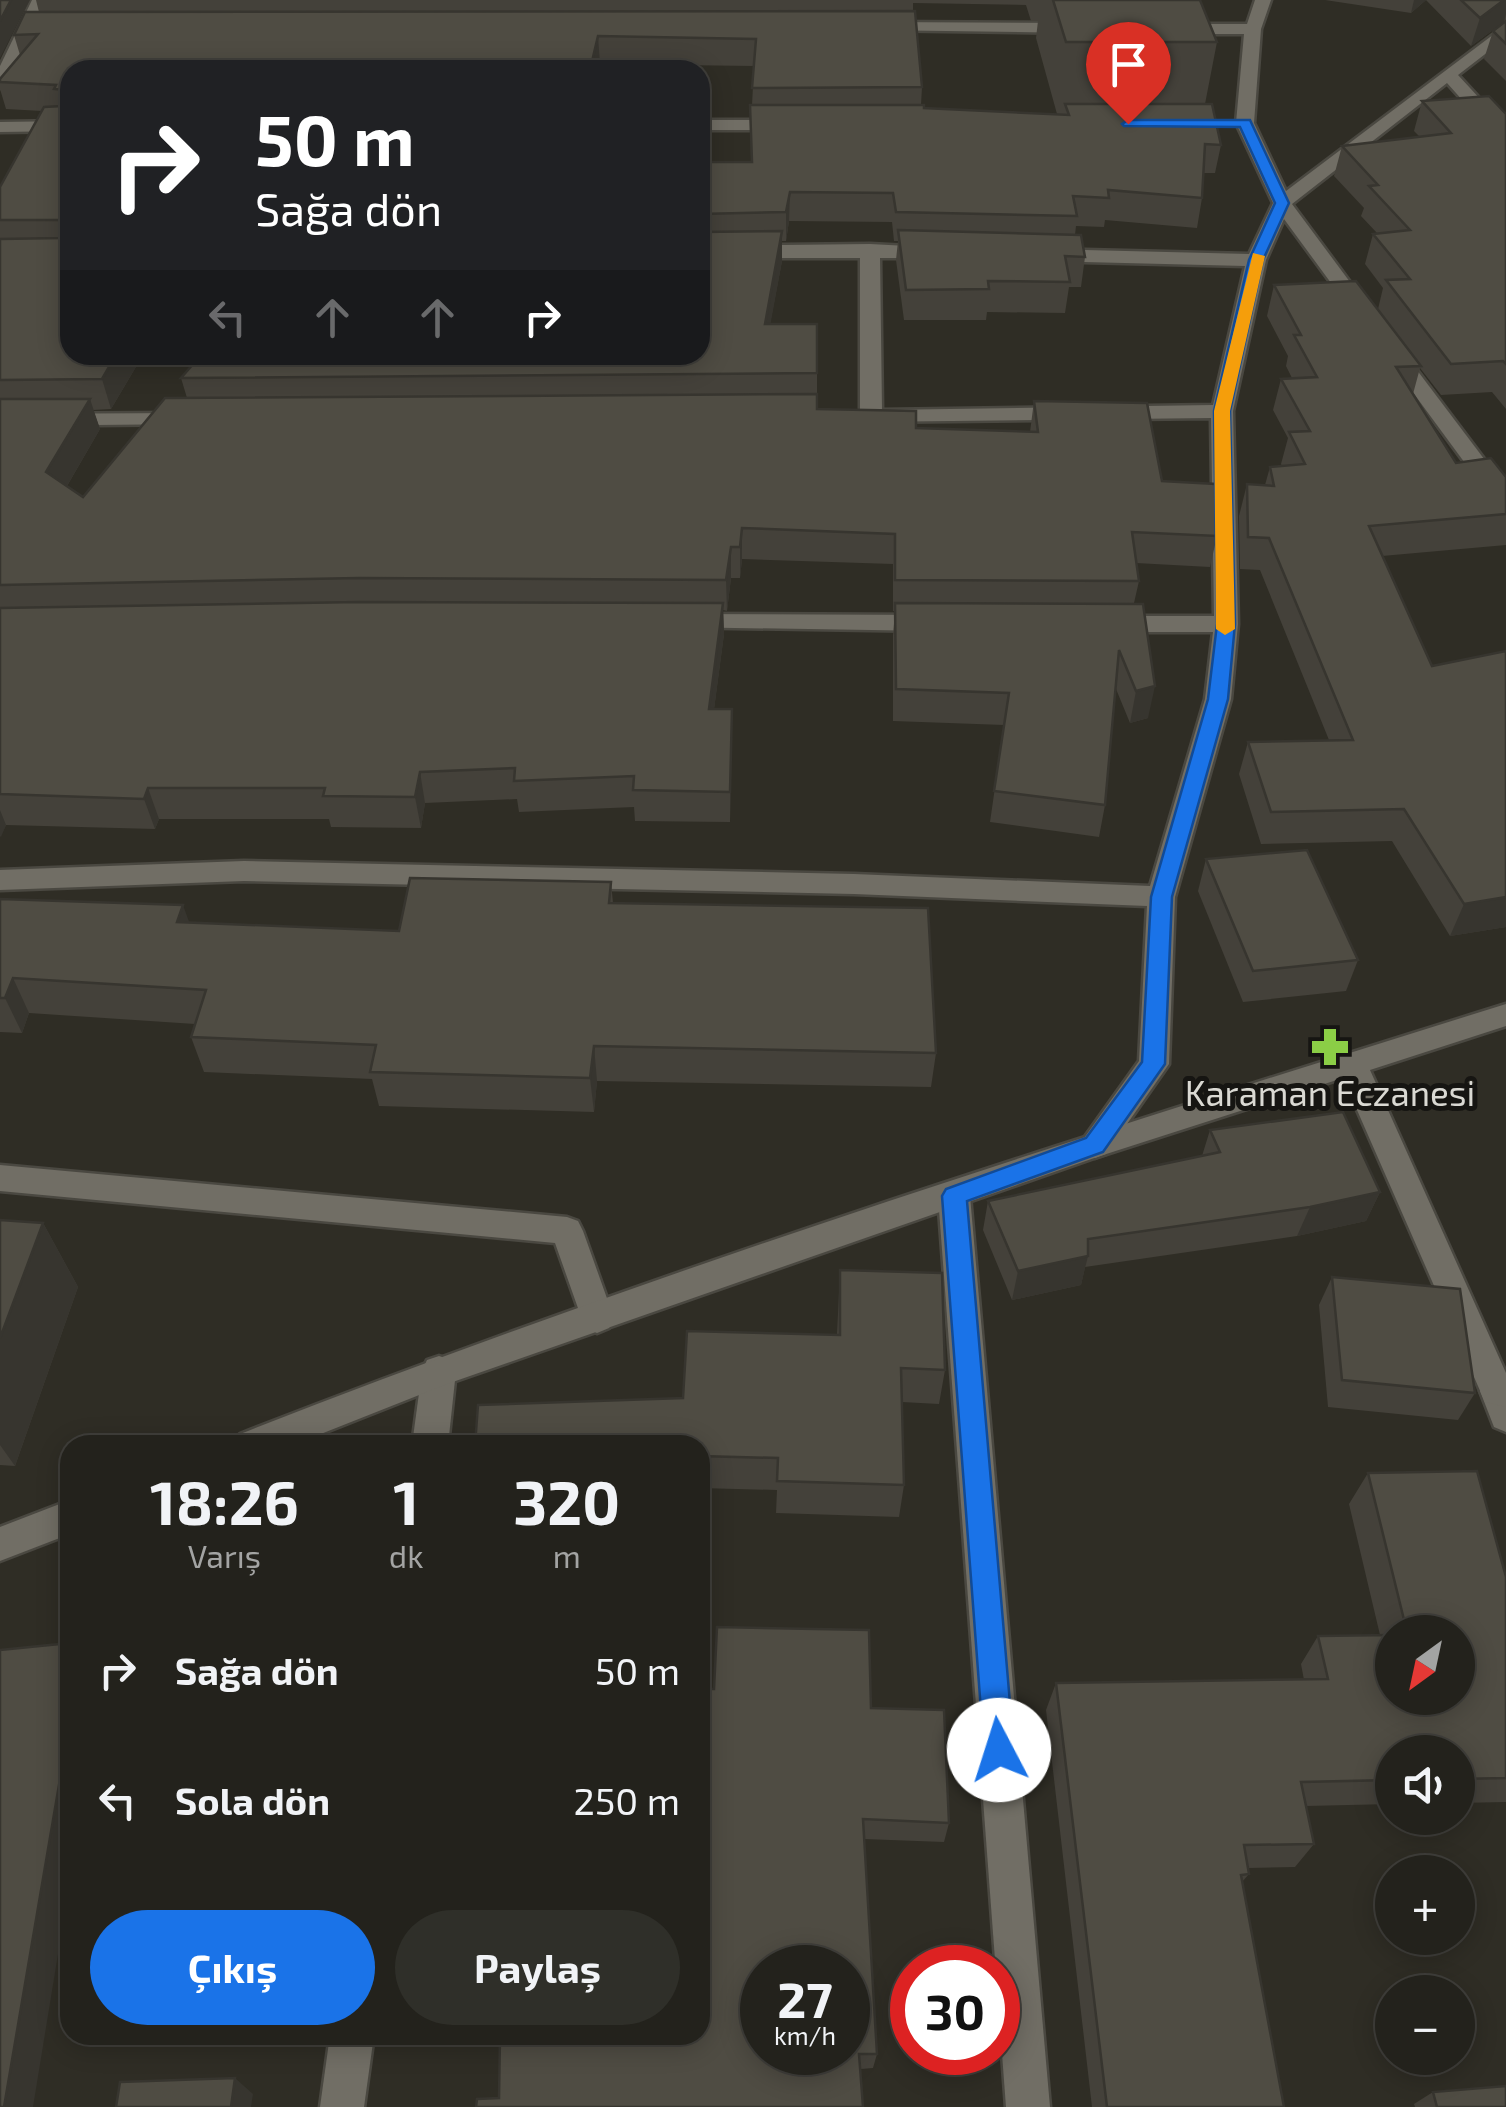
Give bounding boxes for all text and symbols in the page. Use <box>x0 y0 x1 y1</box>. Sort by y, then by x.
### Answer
pin <box>1086 22 1171 125</box>
icon: arrive <box>1101 37 1156 92</box>
text: 50 m <box>255 96 415 180</box>
icon: right <box>90 100 220 230</box>
text: Sağa dön <box>255 181 442 235</box>
icon: left <box>200 290 255 345</box>
icon: ahead <box>305 290 360 345</box>
icon: ahead <box>410 290 465 345</box>
icon: right <box>515 290 570 345</box>
pharmacy icon: Karaman Eczanesi <box>1309 1026 1351 1068</box>
place label: Karaman Eczanesi <box>1185 1071 1475 1113</box>
text: 18:26 <box>150 1465 299 1537</box>
text: 1 <box>393 1465 419 1537</box>
text: 320 <box>513 1465 620 1537</box>
text: Varış <box>188 1536 261 1574</box>
text: dk <box>389 1536 423 1574</box>
text: m <box>553 1536 581 1574</box>
north arrow <box>1375 1615 1475 1715</box>
map controls <box>1375 1615 1475 2075</box>
icon: right <box>90 1643 145 1698</box>
text: Sağa dön <box>175 1647 339 1693</box>
text: 50 m <box>595 1647 680 1693</box>
position arrow <box>947 1698 1051 1802</box>
button: sound <box>1375 1735 1475 1835</box>
icon: left <box>90 1773 145 1828</box>
text: Sola dön <box>175 1777 330 1823</box>
text: 250 m <box>574 1777 680 1823</box>
button: + <box>1375 1855 1475 1955</box>
button: Çıkış <box>90 1910 375 2025</box>
button: Paylaş <box>395 1910 680 2025</box>
speed limit sign: 30 <box>890 1945 1020 2075</box>
text: 27 <box>777 1968 833 2028</box>
button: − <box>1375 1975 1475 2075</box>
text: km/h <box>774 2020 836 2050</box>

